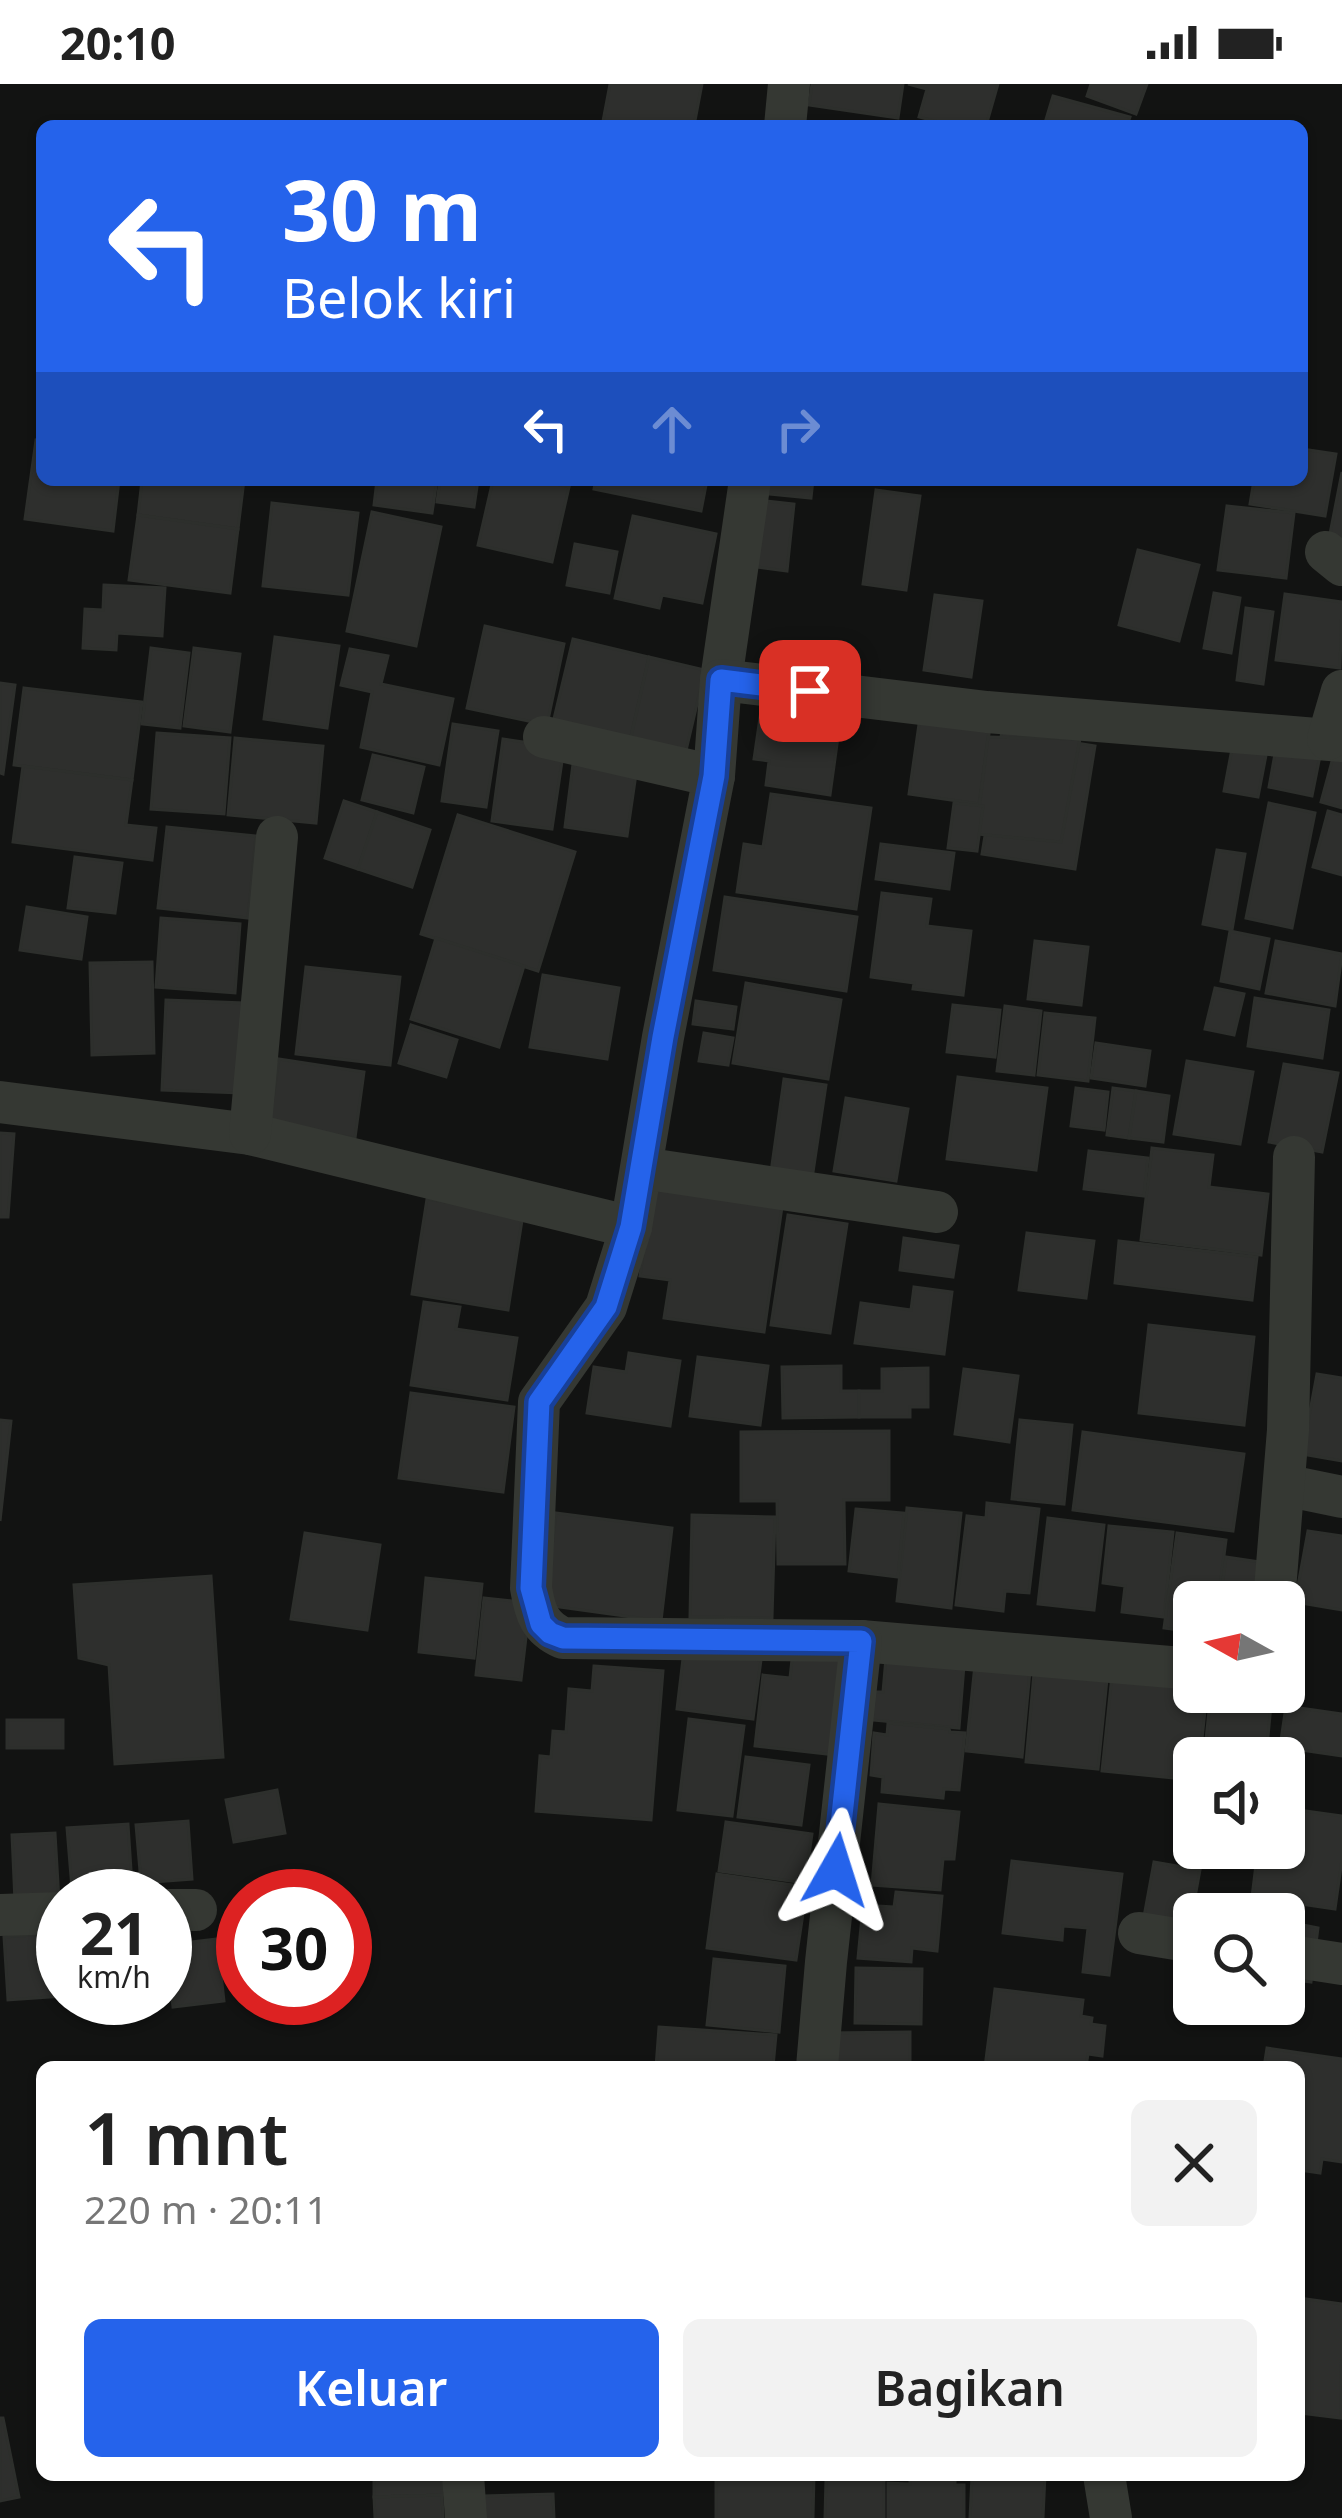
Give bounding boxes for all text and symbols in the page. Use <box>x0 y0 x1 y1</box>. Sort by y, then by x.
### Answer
text: 20:10 <box>60 12 176 73</box>
text: 30 m <box>282 151 482 266</box>
icon: left <box>84 168 240 324</box>
text: Belok kiri <box>282 260 516 334</box>
icon: left <box>513 396 579 462</box>
icon: ahead <box>639 396 705 462</box>
icon: right <box>765 396 831 462</box>
pin <box>759 640 861 742</box>
icon: arrive <box>777 658 843 724</box>
north arrow <box>1173 1581 1305 1713</box>
map controls <box>1173 1581 1305 2025</box>
button: sound <box>1173 1737 1305 1869</box>
position arrow <box>773 1807 899 1933</box>
speed limit sign: 30 <box>216 1869 372 2025</box>
text: 21 <box>80 1891 148 1973</box>
button: search <box>1173 1893 1305 2025</box>
text: km/h <box>77 1956 151 1997</box>
text: 1 mnt <box>84 2088 288 2186</box>
button: close <box>1131 2100 1257 2226</box>
text: 220 m · 20:11 <box>84 2182 328 2235</box>
button: Keluar <box>84 2319 659 2457</box>
button: Bagikan <box>683 2319 1257 2457</box>

